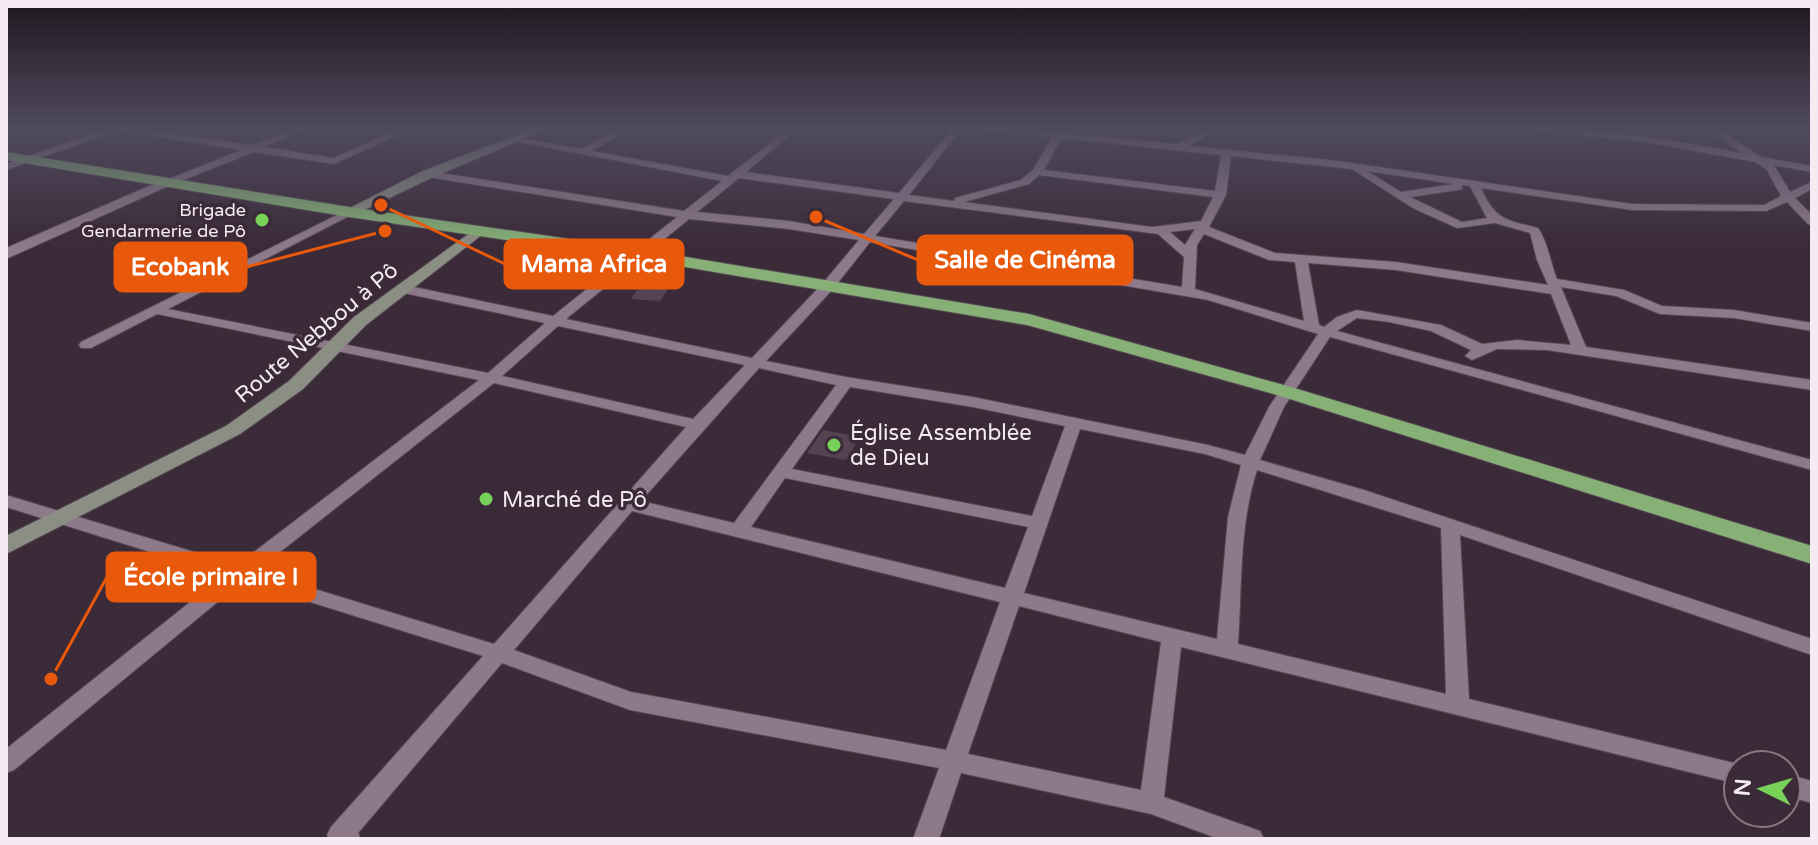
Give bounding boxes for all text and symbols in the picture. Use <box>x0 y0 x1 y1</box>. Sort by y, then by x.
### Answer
place label: Brigade Gendarmerie de Pô <box>81 199 246 242</box>
marker: Brigade Gendarmerie de Pô <box>253 211 271 229</box>
callout: Salle de Cinéma <box>918 236 1132 284</box>
callout: Mama Africa <box>505 240 683 288</box>
callout: Ecobank <box>115 243 246 291</box>
text: Salle de Cinéma <box>934 246 1116 275</box>
text: Mama Africa <box>521 250 667 279</box>
text: Ecobank <box>131 253 229 282</box>
street label: Route Nebbou à Pô <box>230 257 403 409</box>
place label: Église Assemblée de Dieu <box>850 419 1032 471</box>
marker: Église Assemblée de Dieu <box>825 436 843 454</box>
place label: Marché de Pô <box>502 487 647 513</box>
marker: Marché de Pô <box>477 490 495 508</box>
callout: École primaire I <box>107 553 315 601</box>
text: École primaire I <box>123 562 299 592</box>
north arrow <box>1722 749 1802 829</box>
text: N <box>1729 777 1757 797</box>

